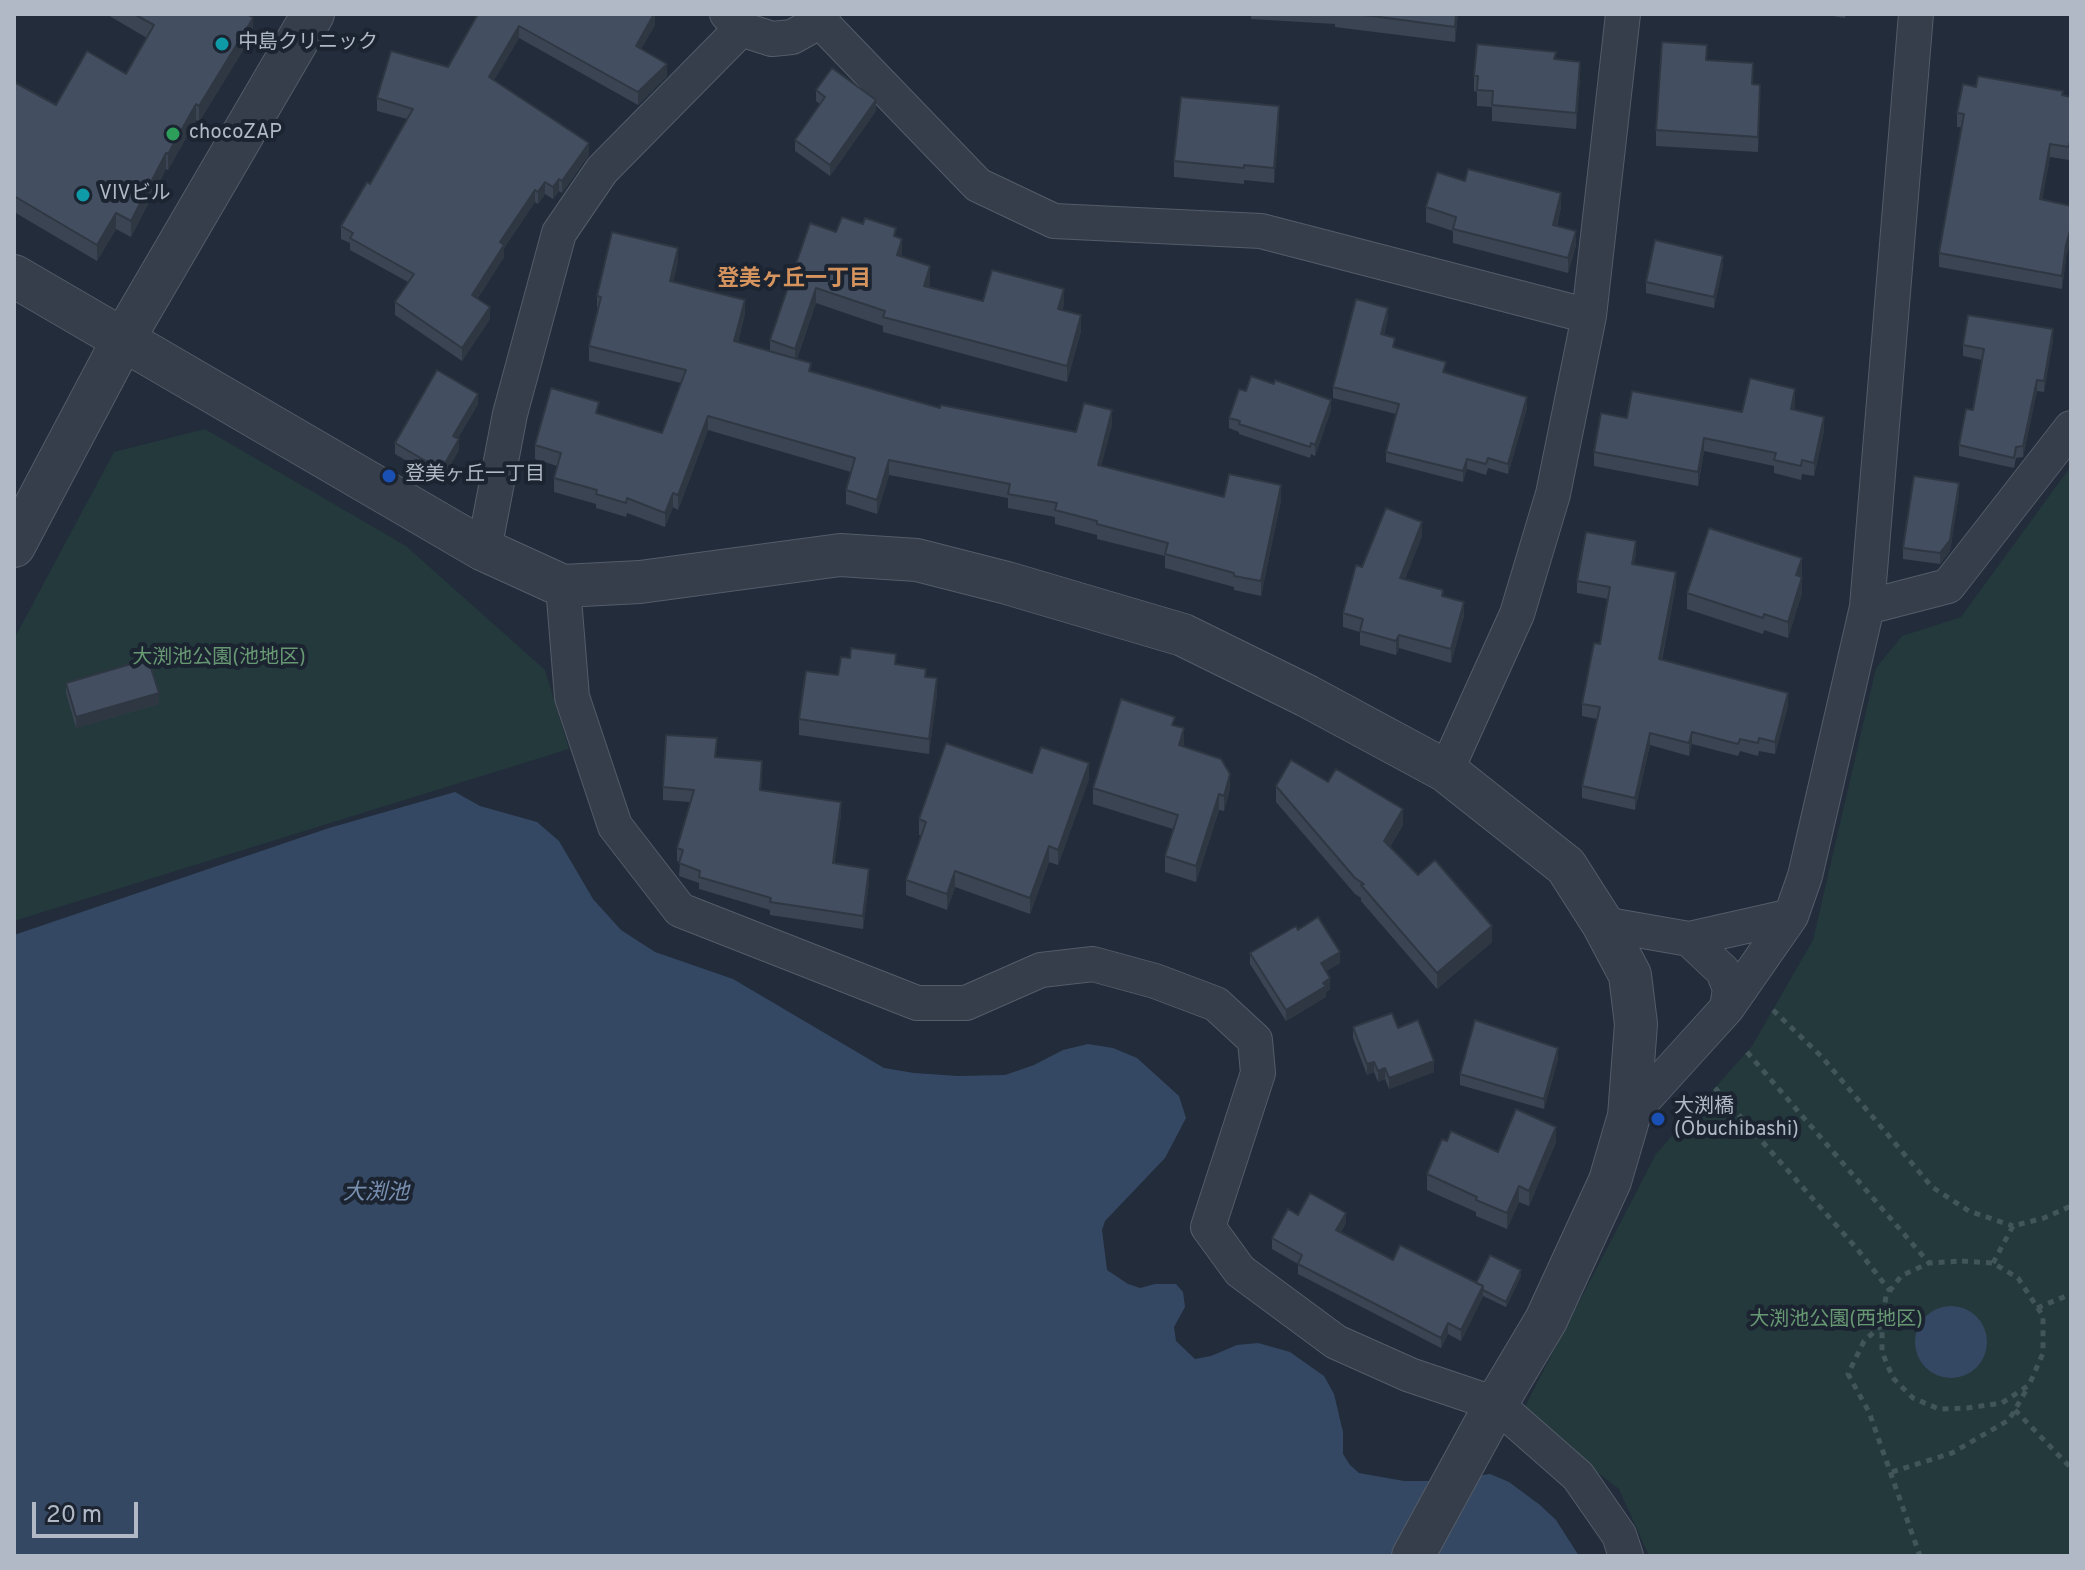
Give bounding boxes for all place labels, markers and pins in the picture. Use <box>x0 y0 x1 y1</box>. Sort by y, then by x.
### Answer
place label: 中島クリニック <box>238 32 378 56</box>
marker: 中島クリニック <box>213 35 231 53</box>
place label: chocoZAP <box>189 122 282 146</box>
marker: chocoZAP <box>164 125 182 143</box>
place label: VIVビル <box>99 183 171 207</box>
marker: VIVビル <box>74 186 92 204</box>
place label: 登美ヶ丘一丁目 <box>405 464 545 488</box>
marker: 登美ヶ丘一丁目 <box>380 467 398 485</box>
place label: 大渕橋 (Ōbuchibashi) <box>1674 1096 1799 1143</box>
marker: 大渕橋 (Ōbuchibashi) <box>1649 1110 1667 1128</box>

